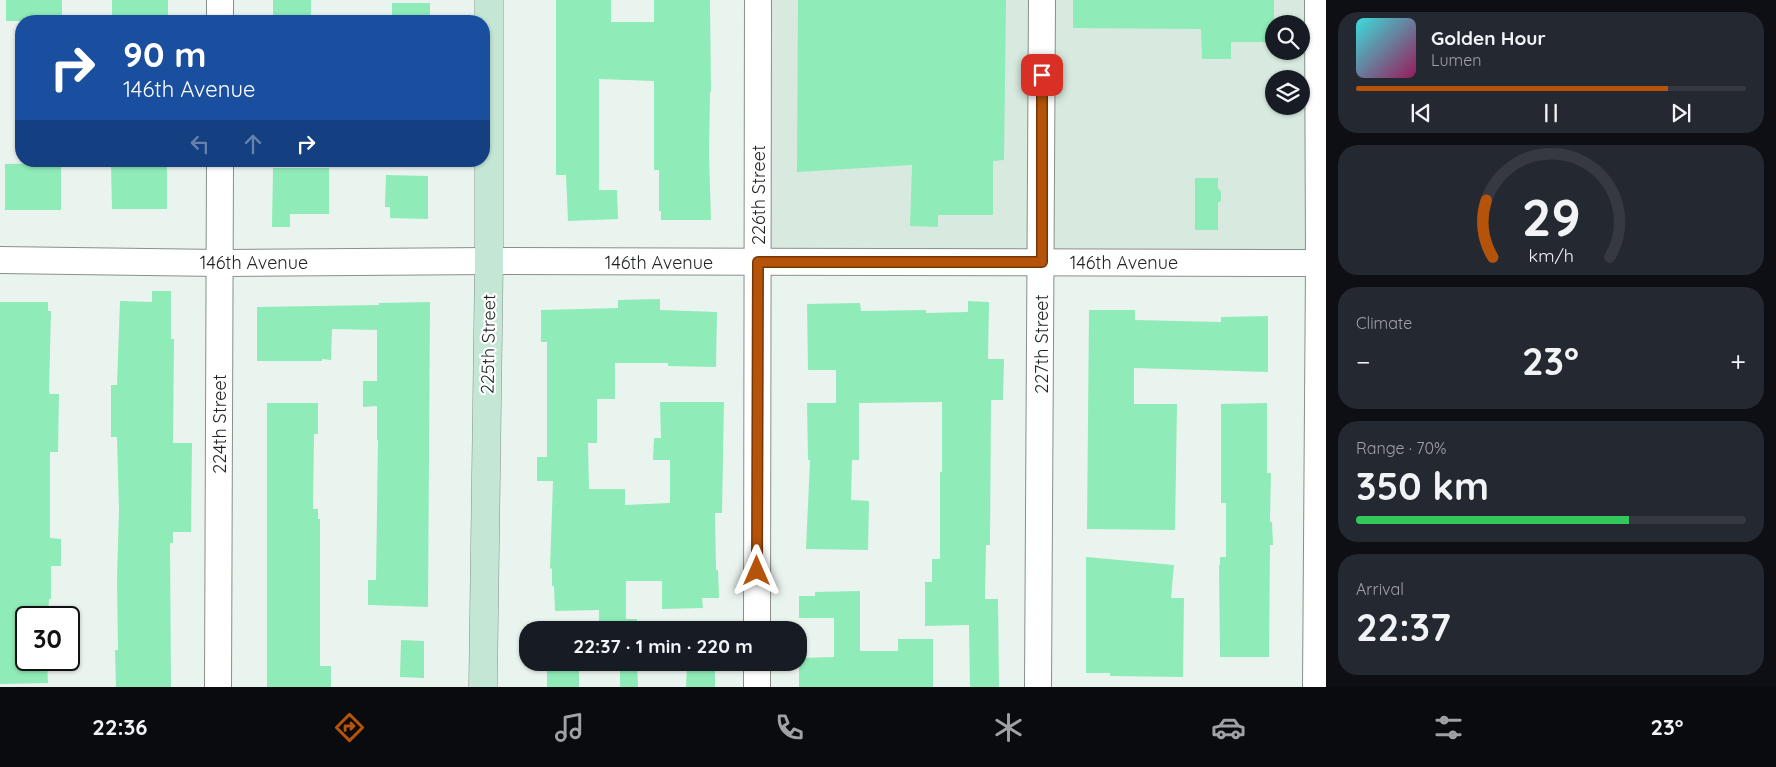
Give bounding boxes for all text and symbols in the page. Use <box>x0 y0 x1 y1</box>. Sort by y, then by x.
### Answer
map controls <box>1265 15 1310 115</box>
button: search <box>1265 15 1310 60</box>
text: Golden Hour <box>1431 26 1546 50</box>
text: 90 m <box>123 32 206 76</box>
icon: right <box>40 35 105 100</box>
text: Lumen <box>1431 50 1482 70</box>
pin <box>1021 54 1063 96</box>
icon: arrive <box>1028 61 1056 89</box>
button: layers <box>1265 70 1310 115</box>
text: 146th Avenue <box>123 75 255 103</box>
icon: previous <box>1407 99 1435 127</box>
icon: pause <box>1537 99 1565 127</box>
icon: next <box>1667 99 1695 127</box>
icon: left <box>186 130 214 158</box>
icon: ahead <box>239 130 267 158</box>
icon: right <box>292 130 320 158</box>
street label: 226th Street <box>747 145 770 245</box>
text: 29 <box>1521 184 1581 249</box>
text: km/h <box>1528 244 1574 266</box>
street label: 146th Avenue <box>200 251 308 274</box>
street label: 146th Avenue <box>605 251 713 274</box>
street label: 146th Avenue <box>1070 251 1178 274</box>
street label: 225th Street <box>476 294 500 394</box>
street label: 227th Street <box>1030 294 1053 394</box>
text: Climate <box>1356 313 1412 333</box>
text: 23° <box>1522 337 1579 385</box>
text: − <box>1356 344 1371 379</box>
text: + <box>1730 344 1746 379</box>
street label: 224th Street <box>208 374 231 474</box>
text: Range · 70% <box>1356 438 1446 458</box>
text: 350 km <box>1356 462 1489 510</box>
position arrow <box>730 544 782 596</box>
text: Arrival <box>1356 579 1404 599</box>
text: 22:37 <box>1356 603 1451 651</box>
speed limit sign: 30 <box>15 606 80 671</box>
text: 22:37 · 1 min · 220 m <box>573 634 753 658</box>
icon: directions <box>332 710 367 745</box>
icon: music <box>552 710 587 745</box>
icon: phone <box>772 710 807 745</box>
icon: climate <box>991 710 1026 745</box>
icon: car <box>1211 710 1246 745</box>
icon: filters <box>1431 710 1466 745</box>
text: 22:36 <box>92 713 147 741</box>
text: 23° <box>1651 713 1684 741</box>

